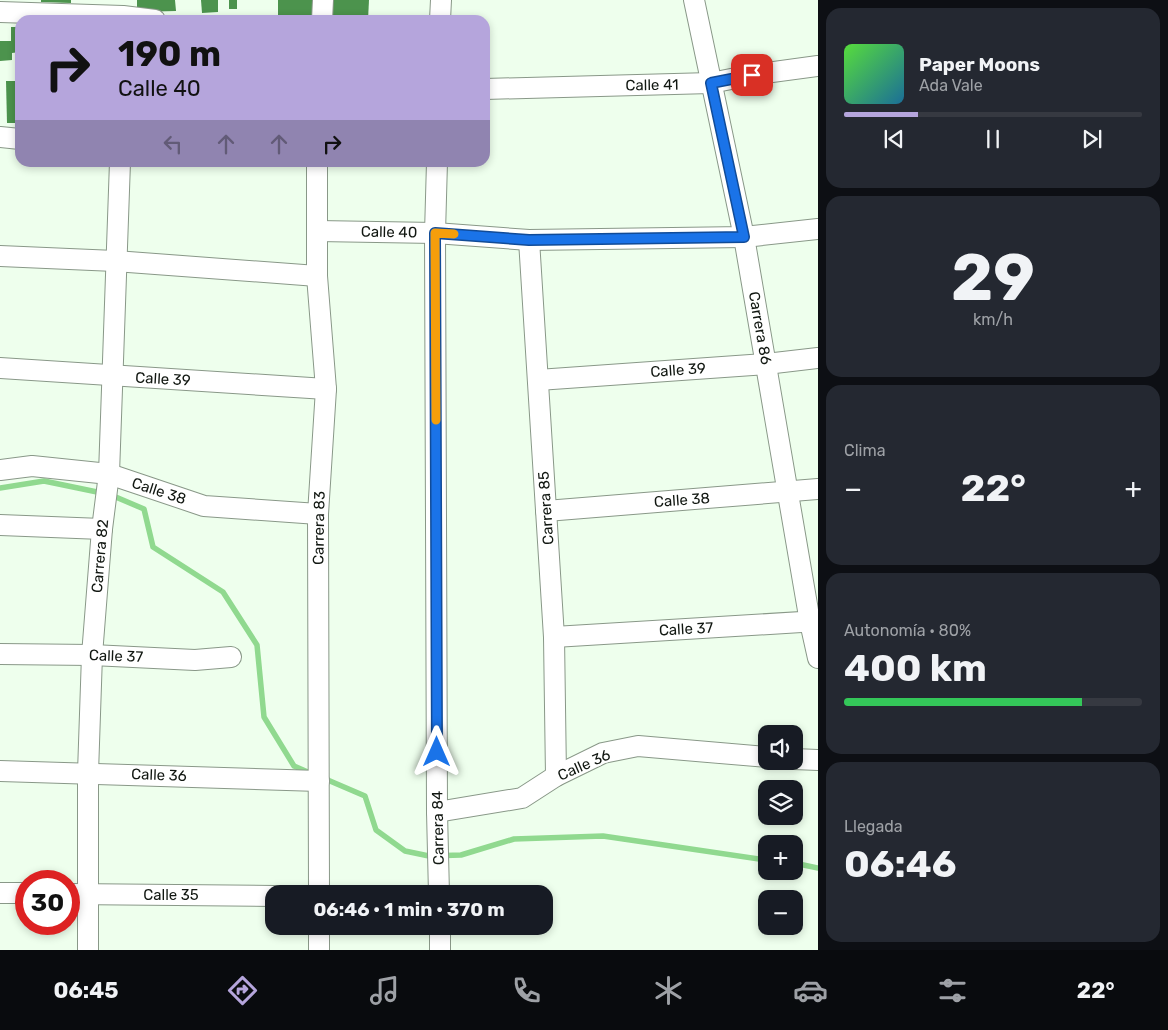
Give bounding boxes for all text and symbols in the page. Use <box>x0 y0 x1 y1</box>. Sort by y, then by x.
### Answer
text: 190 m <box>118 33 221 75</box>
icon: right <box>35 35 100 100</box>
text: Paper Moons <box>919 53 1040 76</box>
pin <box>731 54 773 96</box>
icon: arrive <box>738 61 766 89</box>
text: Calle 40 <box>118 75 201 102</box>
street label: Calle 41 <box>625 76 679 94</box>
text: Ada Vale <box>919 76 983 95</box>
icon: previous <box>880 125 908 153</box>
icon: pause <box>979 125 1007 153</box>
icon: next <box>1078 125 1106 153</box>
icon: left <box>159 130 187 158</box>
icon: ahead <box>212 130 240 158</box>
icon: ahead <box>265 130 293 158</box>
icon: right <box>318 130 346 158</box>
street label: Calle 40 <box>361 223 417 241</box>
text: 29 <box>951 239 1035 316</box>
street label: Carrera 86 <box>745 290 775 366</box>
text: km/h <box>973 310 1013 329</box>
street label: Calle 39 <box>650 359 706 381</box>
street label: Calle 39 <box>135 369 191 389</box>
text: Clima <box>844 441 885 460</box>
text: 22° <box>961 465 1026 511</box>
street label: Carrera 85 <box>534 470 558 545</box>
text: − <box>844 472 862 505</box>
text: + <box>1125 472 1142 505</box>
street label: Calle 38 <box>129 474 189 508</box>
street label: Calle 38 <box>653 489 711 511</box>
street label: Carrera 83 <box>309 491 329 565</box>
street label: Carrera 82 <box>88 518 112 594</box>
street label: Calle 37 <box>658 619 714 639</box>
text: Autonomía · 80% <box>844 621 971 640</box>
text: 400 km <box>844 645 987 691</box>
street label: Calle 37 <box>89 646 144 666</box>
position arrow <box>410 725 462 777</box>
map controls <box>758 725 803 935</box>
button: sound <box>758 725 803 770</box>
street label: Calle 36 <box>555 745 613 785</box>
street label: Calle 36 <box>131 765 187 785</box>
button: layers <box>758 780 803 825</box>
street label: Carrera 84 <box>428 791 448 865</box>
text: Llegada <box>844 817 903 836</box>
button: + <box>758 835 803 880</box>
text: 06:46 <box>844 841 956 887</box>
speed limit sign: 30 <box>15 870 80 935</box>
street label: Calle 35 <box>143 886 199 904</box>
button: − <box>758 890 803 935</box>
text: 06:46 · 1 min · 370 m <box>313 898 505 921</box>
icon: directions <box>225 973 260 1008</box>
icon: music <box>367 973 402 1008</box>
icon: phone <box>509 973 544 1008</box>
icon: climate <box>651 973 686 1008</box>
icon: car <box>793 973 828 1008</box>
icon: filters <box>935 973 970 1008</box>
text: 06:45 <box>53 977 118 1004</box>
text: 22° <box>1077 977 1115 1004</box>

